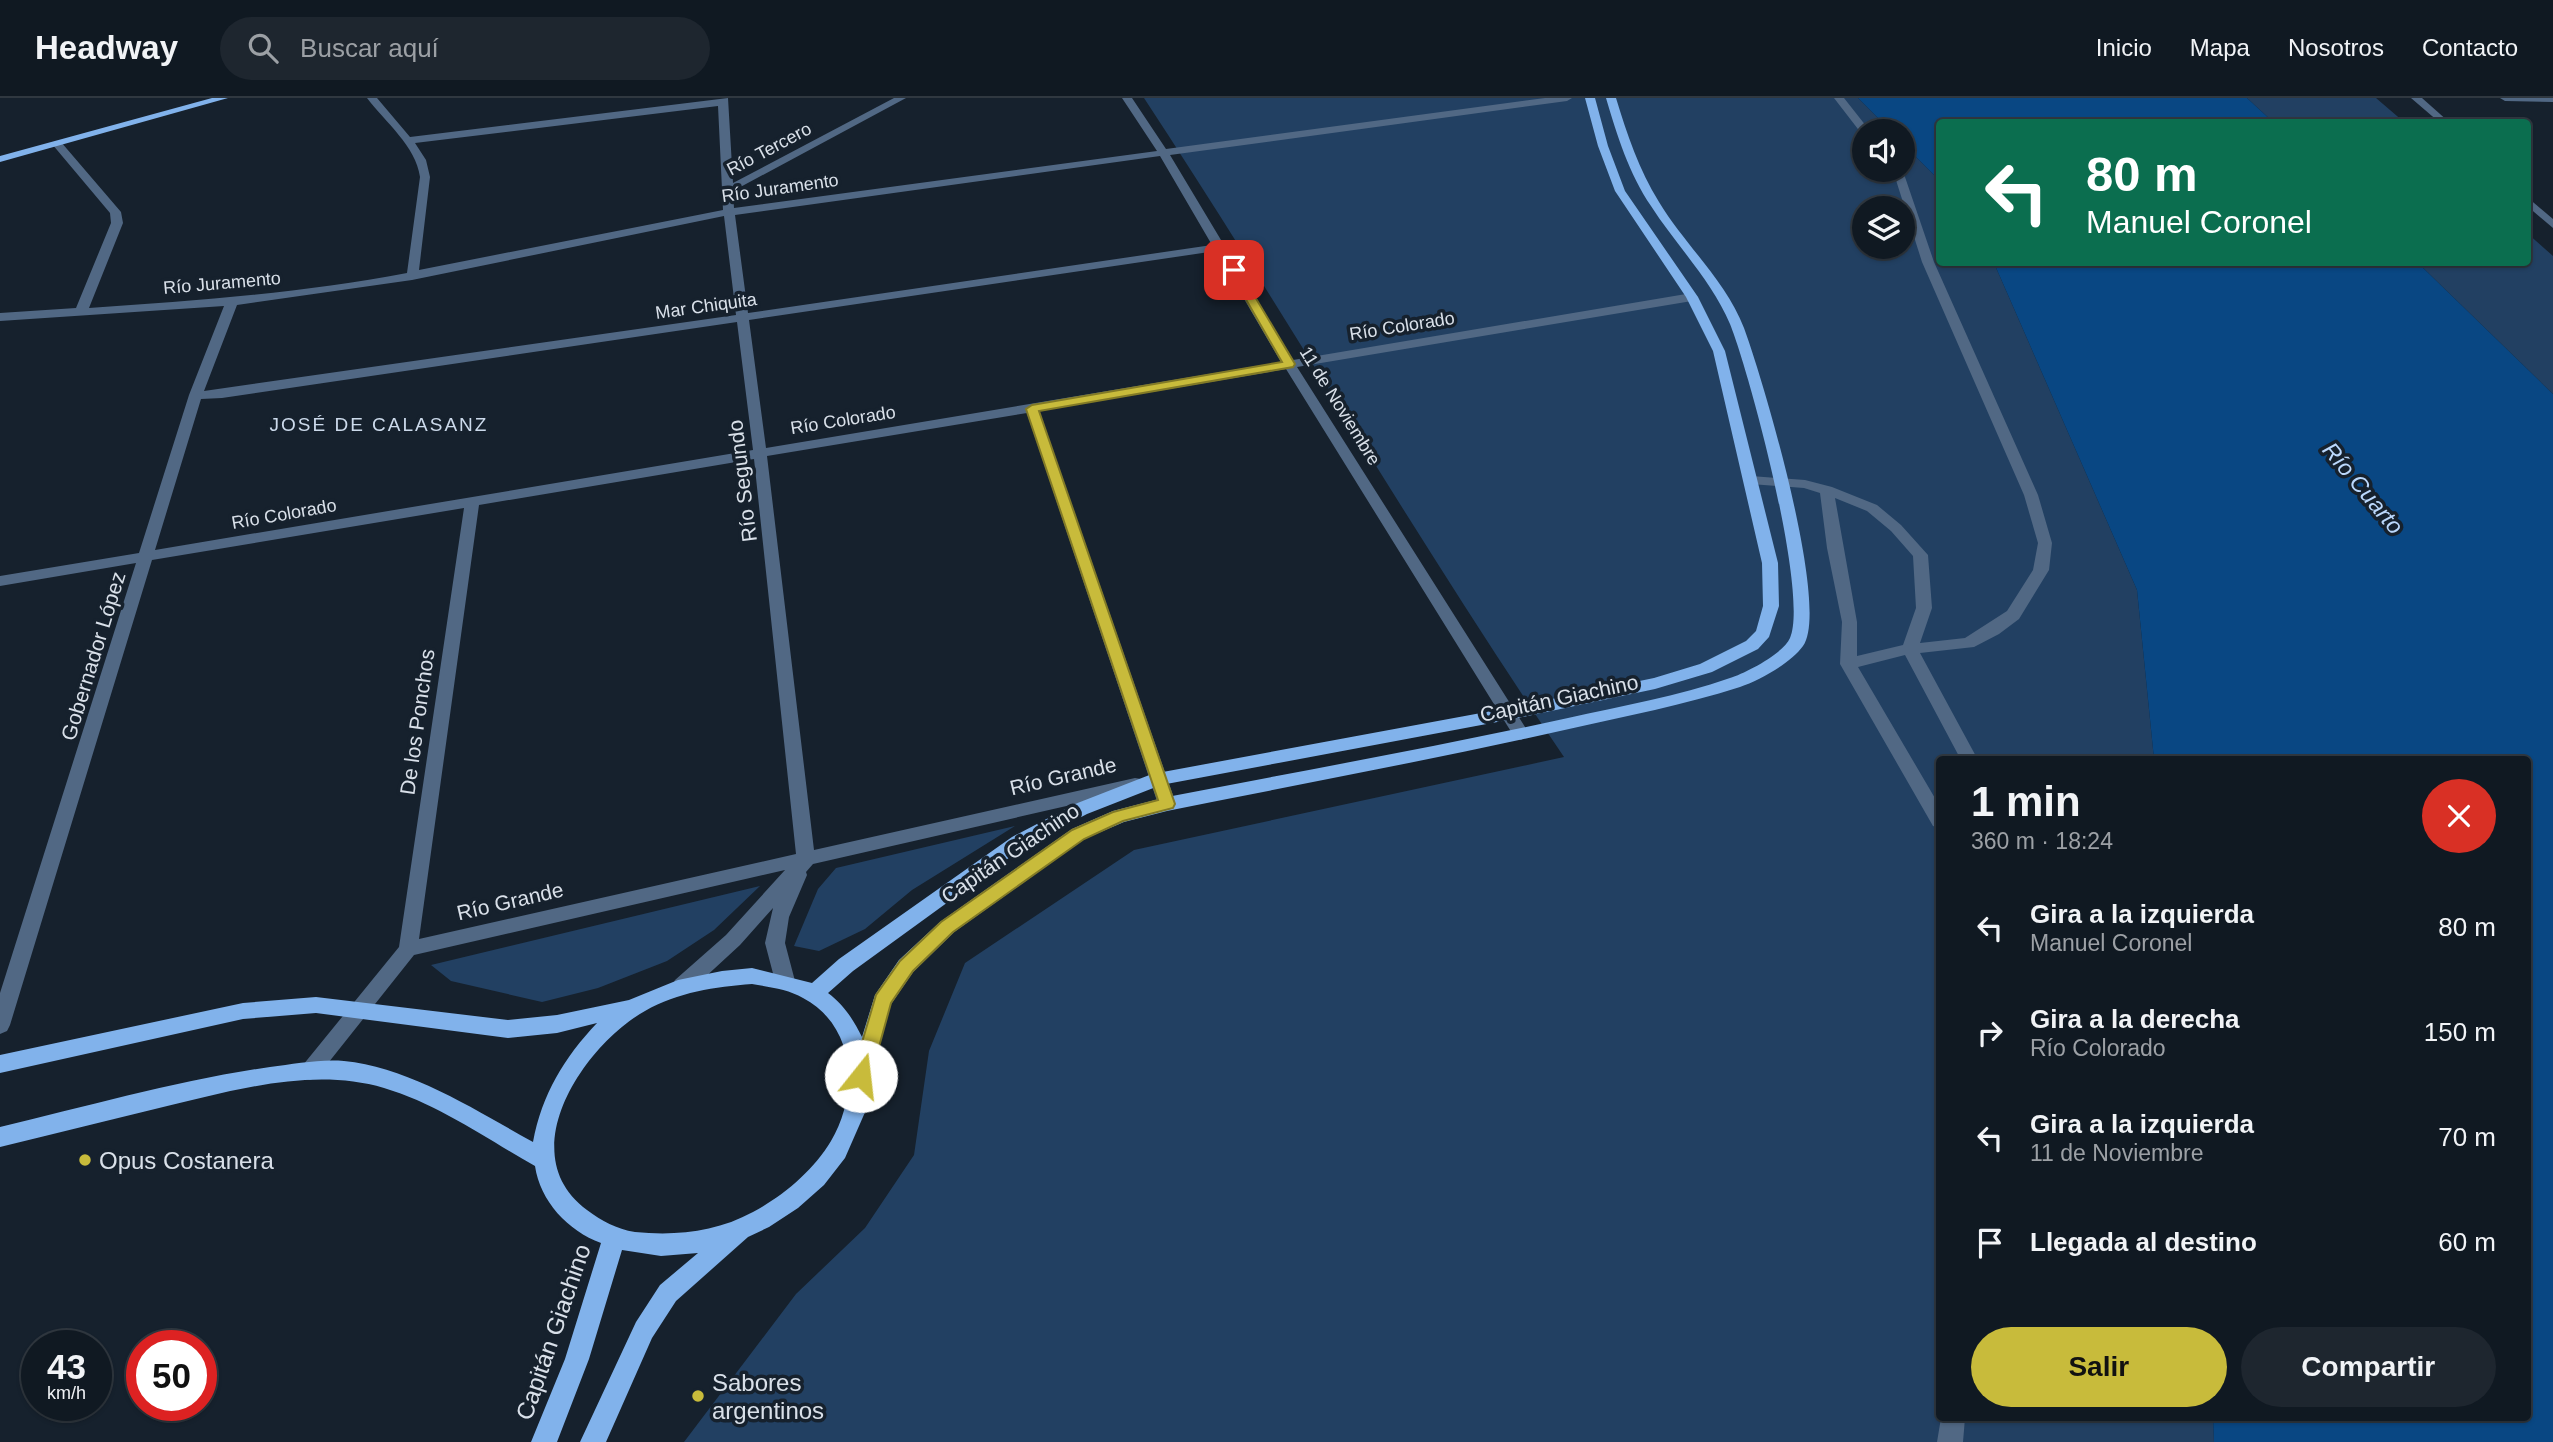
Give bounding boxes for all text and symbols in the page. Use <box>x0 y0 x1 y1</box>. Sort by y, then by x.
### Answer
search box <box>220 17 710 80</box>
text: Headway <box>35 29 178 66</box>
icon: search <box>244 29 282 67</box>
text: Buscar aquí <box>300 33 439 63</box>
text: Inicio <box>2096 34 2152 61</box>
text: Mapa <box>2190 34 2250 61</box>
text: Nosotros <box>2288 34 2384 61</box>
text: Contacto <box>2422 34 2518 61</box>
street label: Río Tercero <box>723 118 815 180</box>
map controls <box>1852 119 1915 259</box>
button: sound <box>1852 119 1915 182</box>
icon: left <box>1971 147 2062 238</box>
text: 80 m <box>2086 147 2198 201</box>
street label: Río Juramento <box>720 170 840 206</box>
button: layers <box>1852 196 1915 259</box>
text: Manuel Coronel <box>2086 204 2312 240</box>
pin <box>1204 240 1264 300</box>
icon: arrive <box>1215 251 1253 289</box>
street label: Río Juramento <box>162 268 282 298</box>
street label: Mar Chiquita <box>654 289 759 323</box>
street label: Río Colorado <box>1348 308 1456 344</box>
street label: 11 de Noviembre <box>1296 343 1384 469</box>
street label: Río Colorado <box>789 402 897 438</box>
district label: JOSÉ DE CALASANZ <box>270 414 488 435</box>
street label: Río Segundo <box>723 419 761 543</box>
water label: Río Cuarto <box>2317 437 2409 539</box>
street label: Río Colorado <box>230 495 338 533</box>
street label: Gobernador López <box>56 569 130 743</box>
street label: De los Ponchos <box>395 648 439 796</box>
street label: Capitán Giachino <box>1478 670 1640 726</box>
street label: Río Grande <box>1008 753 1118 799</box>
text: 1 min <box>1971 778 2081 825</box>
button: close <box>2422 779 2496 853</box>
street label: Capitán Giachino <box>937 798 1083 908</box>
text: 360 m · 18:24 <box>1971 828 2113 854</box>
street label: Río Grande <box>455 878 565 924</box>
text: Gira a la izquierda <box>2030 899 2254 929</box>
icon: left <box>1971 909 2009 947</box>
text: 80 m <box>2438 912 2496 942</box>
text: Manuel Coronel <box>2030 930 2192 956</box>
text: Gira a la derecha <box>2030 1004 2240 1034</box>
icon: right <box>1971 1014 2009 1052</box>
text: 150 m <box>2424 1017 2496 1047</box>
text: Río Colorado <box>2030 1035 2166 1061</box>
position arrow <box>824 1039 898 1113</box>
text: Gira a la izquierda <box>2030 1109 2254 1139</box>
icon: left <box>1971 1119 2009 1157</box>
text: 70 m <box>2438 1122 2496 1152</box>
text: 11 de Noviembre <box>2030 1140 2203 1166</box>
place label: Opus Costanera <box>99 1147 274 1174</box>
marker: Opus Costanera <box>77 1152 93 1168</box>
icon: arrive <box>1971 1224 2009 1262</box>
text: Llegada al destino <box>2030 1227 2257 1257</box>
text: 60 m <box>2438 1227 2496 1257</box>
street label: Capitán Giachino <box>510 1241 596 1423</box>
button: Salir <box>1971 1327 2227 1407</box>
button: Compartir <box>2241 1327 2496 1407</box>
speed limit sign: 50 <box>126 1330 217 1421</box>
text: 43 <box>47 1347 86 1386</box>
place label: Sabores argentinos <box>712 1369 824 1424</box>
text: km/h <box>47 1383 86 1403</box>
marker: Sabores argentinos <box>690 1388 706 1404</box>

